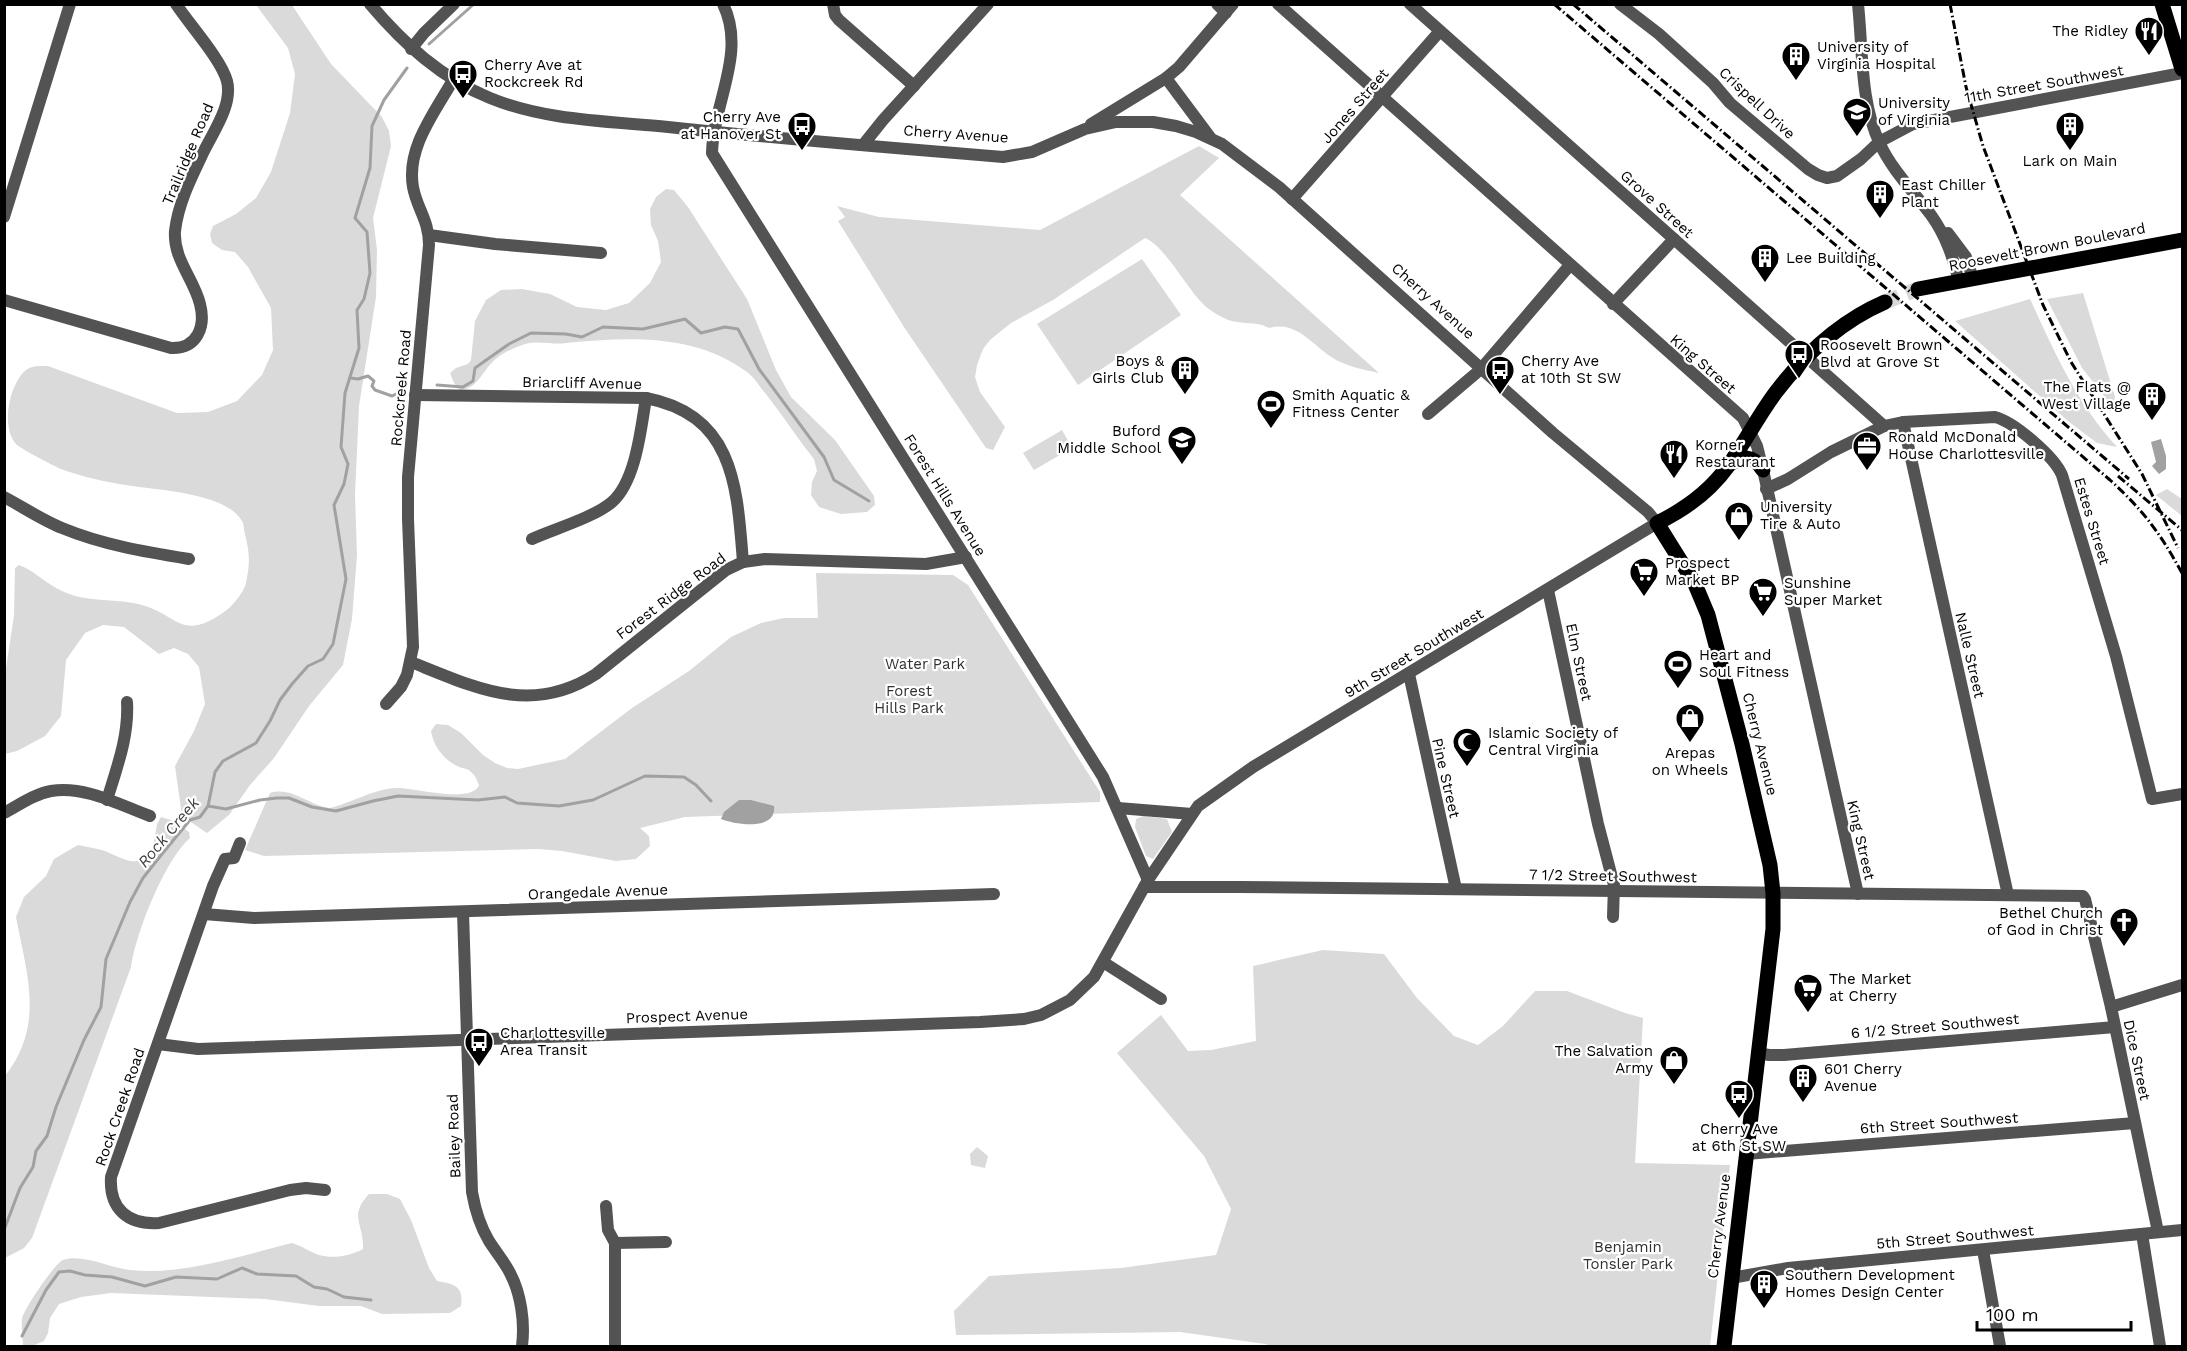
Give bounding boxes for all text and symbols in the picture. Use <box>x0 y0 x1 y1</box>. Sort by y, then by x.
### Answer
restaurant icon: The Ridley <box>2133 15 2165 57</box>
place label: The Ridley <box>2052 22 2128 40</box>
place label: University of Virginia Hospital <box>1817 38 1936 73</box>
building icon: University of Virginia Hospital <box>1780 40 1812 82</box>
place label: Cherry Ave at Rockcreek Rd <box>484 56 583 91</box>
bus stop icon: Cherry Ave at Rockcreek Rd <box>447 58 479 100</box>
street label: 11th Street Southwest <box>1963 61 2126 107</box>
street label: Crispell Drive <box>1715 63 1799 143</box>
street label: Jones Street <box>1318 64 1393 147</box>
place label: University of Virginia <box>1878 94 1950 129</box>
school or university icon: University of Virginia <box>1841 96 1873 138</box>
street label: Trailridge Road <box>158 100 218 208</box>
place label: Cherry Ave at Hanover St <box>680 108 782 143</box>
bus stop icon: Cherry Ave at Hanover St <box>786 110 818 152</box>
building icon: Lark on Main <box>2054 110 2086 152</box>
street label: Cherry Avenue <box>903 121 1009 147</box>
place label: Lark on Main <box>2023 152 2117 170</box>
street label: Grove Street <box>1617 166 1698 242</box>
place label: East Chiller Plant <box>1901 176 1986 211</box>
building icon: East Chiller Plant <box>1864 178 1896 220</box>
street label: Roosevelt Brown Boulevard <box>1947 219 2147 275</box>
building icon: Lee Building <box>1749 242 1781 284</box>
place label: Lee Building <box>1786 249 1875 267</box>
street label: Cherry Avenue <box>1388 259 1478 343</box>
street label: Rockcreek Road <box>387 329 415 447</box>
street label: King Street <box>1666 331 1740 398</box>
place label: Roosevelt Brown Blvd at Grove St <box>1820 336 1942 371</box>
bus stop icon: Roosevelt Brown Blvd at Grove St <box>1783 338 1815 380</box>
place label: Boys & Girls Club <box>1092 352 1165 387</box>
place label: Cherry Ave at 10th St SW <box>1521 352 1621 387</box>
building icon: Boys & Girls Club <box>1169 354 1201 396</box>
bus stop icon: Cherry Ave at 10th St SW <box>1484 354 1516 396</box>
street label: Briarcliff Avenue <box>522 373 642 393</box>
place label: The Flats @ West Village <box>2042 378 2131 413</box>
building icon: The Flats @ West Village <box>2136 380 2168 422</box>
place label: Smith Aquatic & Fitness Center <box>1292 386 1410 421</box>
sports icon: Smith Aquatic & Fitness Center <box>1255 388 1287 430</box>
place label: Buford Middle School <box>1057 422 1161 457</box>
school or university icon: Buford Middle School <box>1166 424 1198 466</box>
place label: Ronald McDonald House Charlottesville <box>1888 428 2044 463</box>
office icon: Ronald McDonald House Charlottesville <box>1851 430 1883 472</box>
street label: Forest Hills Avenue <box>900 431 990 559</box>
place label: Korner Restaurant <box>1695 436 1776 471</box>
restaurant icon: Korner Restaurant <box>1658 438 1690 480</box>
street label: Estes Street <box>2070 475 2114 568</box>
place label: University Tire & Auto <box>1760 498 1841 533</box>
shop icon: University Tire & Auto <box>1723 500 1755 542</box>
street label: Forest Ridge Road <box>613 549 729 643</box>
place label: Prospect Market BP <box>1665 554 1739 589</box>
supermarket icon: Prospect Market BP <box>1628 556 1660 598</box>
place label: Sunshine Super Market <box>1784 574 1883 609</box>
supermarket icon: Sunshine Super Market <box>1747 576 1779 618</box>
street label: 9th Street Southwest <box>1341 604 1487 702</box>
street label: Nalle Street <box>1951 610 1989 700</box>
street label: Elm Street <box>1562 622 1596 703</box>
place label: Heart and Soul Fitness <box>1699 646 1789 681</box>
sports icon: Heart and Soul Fitness <box>1662 648 1694 690</box>
park label: Water Park <box>885 655 966 673</box>
park label: Forest Hills Park <box>874 682 944 717</box>
street label: Cherry Avenue <box>1739 691 1781 797</box>
shop icon: Arepas on Wheels <box>1674 702 1706 744</box>
place label: Islamic Society of Central Virginia <box>1488 724 1618 759</box>
mosque icon: Islamic Society of Central Virginia <box>1451 726 1483 768</box>
street label: Pine Street <box>1428 736 1464 820</box>
place label: Arepas on Wheels <box>1652 744 1728 779</box>
water label: Rock Creek <box>134 793 204 871</box>
street label: King Street <box>1843 798 1879 882</box>
street label: 7 1/2 Street Southwest <box>1529 866 1698 886</box>
street label: Orangedale Avenue <box>528 881 668 903</box>
place label: Bethel Church of God in Christ <box>1987 904 2104 939</box>
church icon: Bethel Church of God in Christ <box>2108 906 2140 948</box>
place label: The Market at Cherry <box>1829 970 1912 1005</box>
supermarket icon: The Market at Cherry <box>1792 972 1824 1014</box>
street label: Prospect Avenue <box>626 1005 748 1027</box>
street label: 6 1/2 Street Southwest <box>1850 1010 2021 1042</box>
street label: Dice Street <box>2120 1018 2154 1103</box>
place label: Charlottesville Area Transit <box>500 1024 605 1059</box>
bus stop icon: Charlottesville Area Transit <box>463 1026 495 1068</box>
place label: The Salvation Army <box>1555 1042 1653 1077</box>
shop icon: The Salvation Army <box>1658 1044 1690 1086</box>
street label: Rock Creek Road <box>91 1046 149 1168</box>
place label: 601 Cherry Avenue <box>1824 1060 1902 1095</box>
building icon: 601 Cherry Avenue <box>1787 1062 1819 1104</box>
bus stop icon: Cherry Ave at 6th St SW <box>1723 1078 1755 1120</box>
street label: Bailey Road <box>444 1094 464 1178</box>
street label: 6th Street Southwest <box>1859 1108 2019 1138</box>
place label: Cherry Ave at 6th St SW <box>1692 1120 1786 1155</box>
street label: Cherry Avenue <box>1704 1173 1734 1279</box>
street label: 5th Street Southwest <box>1875 1221 2035 1253</box>
park label: Benjamin Tonsler Park <box>1583 1238 1673 1273</box>
place label: Southern Development Homes Design Center <box>1785 1266 1955 1301</box>
building icon: Southern Development Homes Design Center <box>1748 1268 1780 1310</box>
scale bar <box>1977 1294 2132 1332</box>
text: 100 m <box>1986 1304 2039 1325</box>

